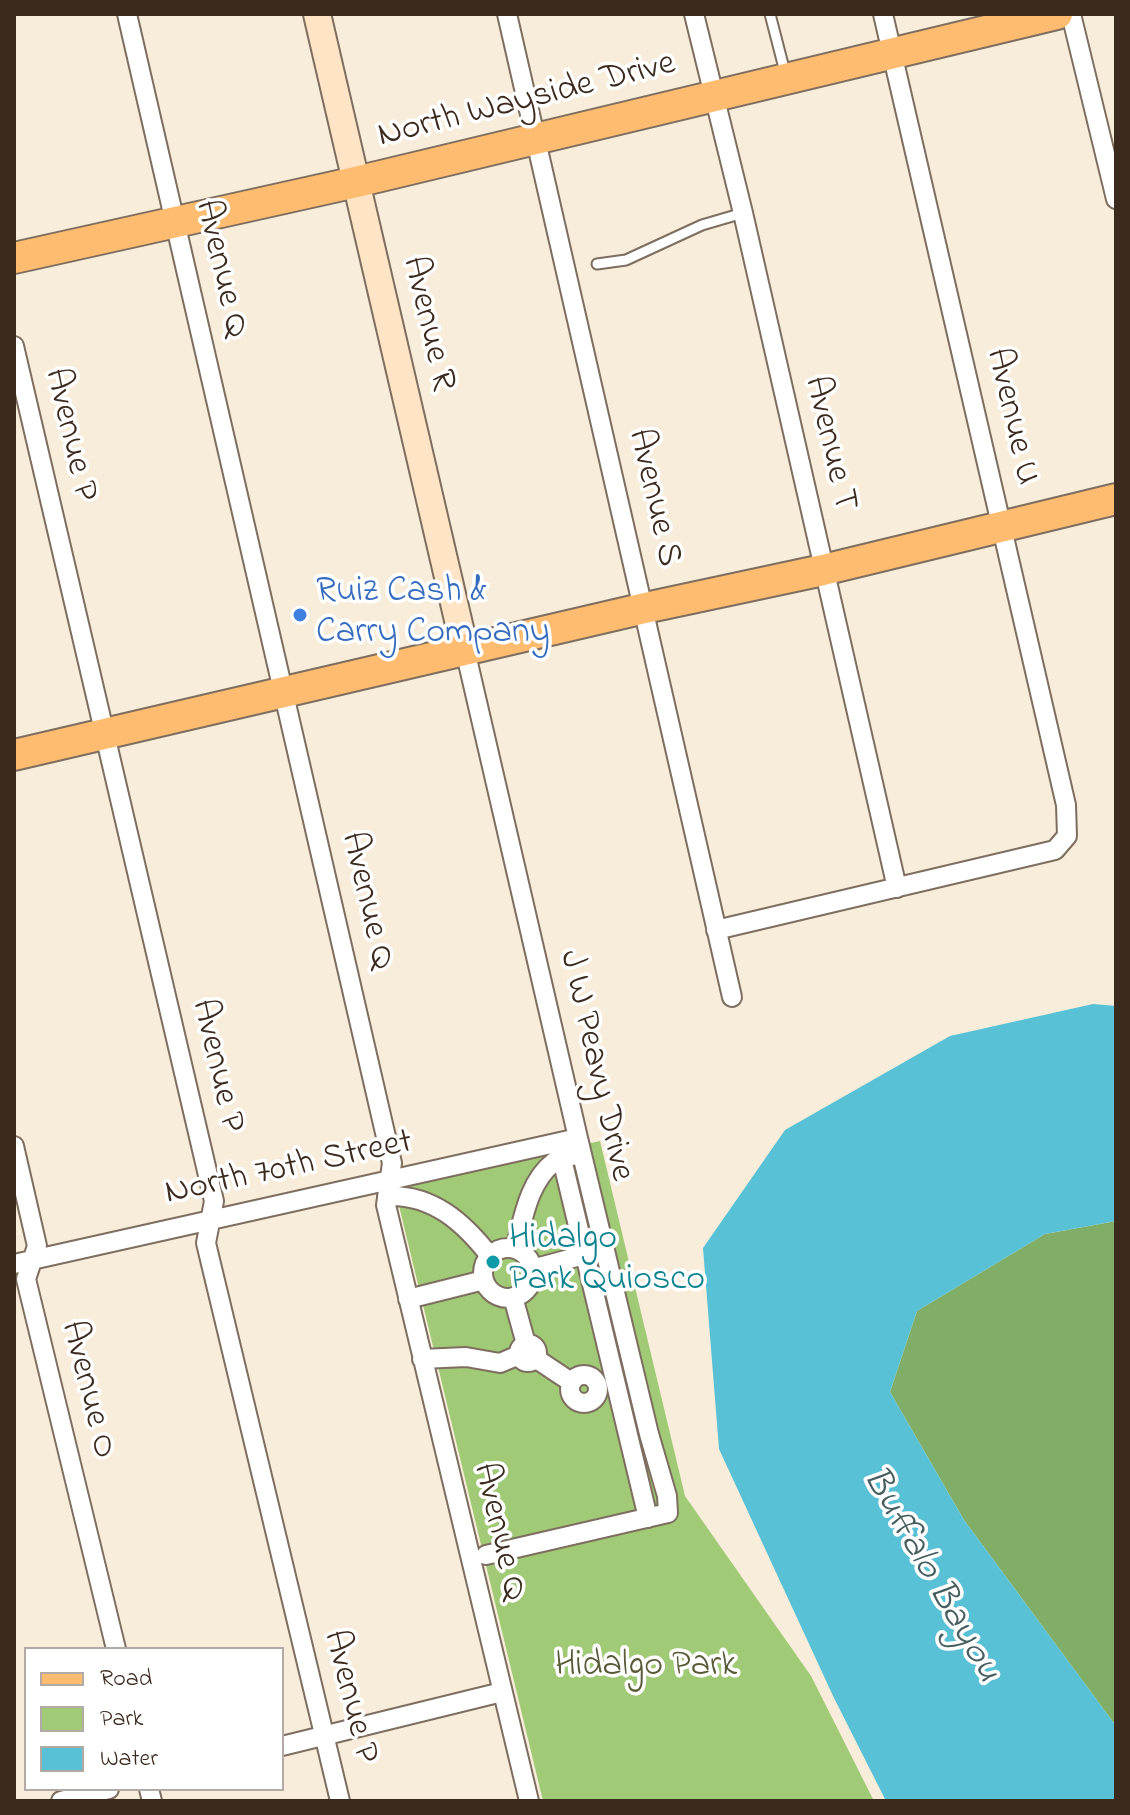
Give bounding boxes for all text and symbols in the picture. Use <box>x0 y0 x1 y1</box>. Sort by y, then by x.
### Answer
street label: North Wayside Drive <box>374 44 680 160</box>
street label: Avenue Q <box>182 196 256 342</box>
street label: Avenue R <box>390 253 462 395</box>
street label: Avenue U <box>973 344 1047 490</box>
street label: Avenue P <box>32 364 104 506</box>
street label: Avenue T <box>792 372 864 516</box>
street label: Avenue S <box>615 425 689 571</box>
place label: Ruiz Cash & Carry Company <box>316 572 550 657</box>
marker: Ruiz Cash & Carry Company <box>291 606 309 624</box>
street label: Avenue Q <box>328 828 402 974</box>
street label: J W Peavy Drive <box>546 946 642 1186</box>
street label: Avenue P <box>179 995 251 1137</box>
street label: North 70th Street <box>161 1123 417 1217</box>
place label: Hidalgo Park Quiosco <box>509 1219 705 1304</box>
marker: Hidalgo Park Quiosco <box>484 1253 502 1271</box>
street label: Avenue O <box>48 1317 124 1463</box>
street label: Avenue Q <box>460 1459 534 1605</box>
water label: Buffalo Bayou <box>849 1461 1009 1691</box>
street label: Avenue P <box>311 1626 385 1768</box>
park label: Hidalgo Park <box>555 1646 737 1690</box>
legend <box>24 1647 284 1791</box>
text: Road <box>100 1662 152 1697</box>
text: Park <box>100 1702 143 1737</box>
text: Water <box>100 1742 158 1777</box>

